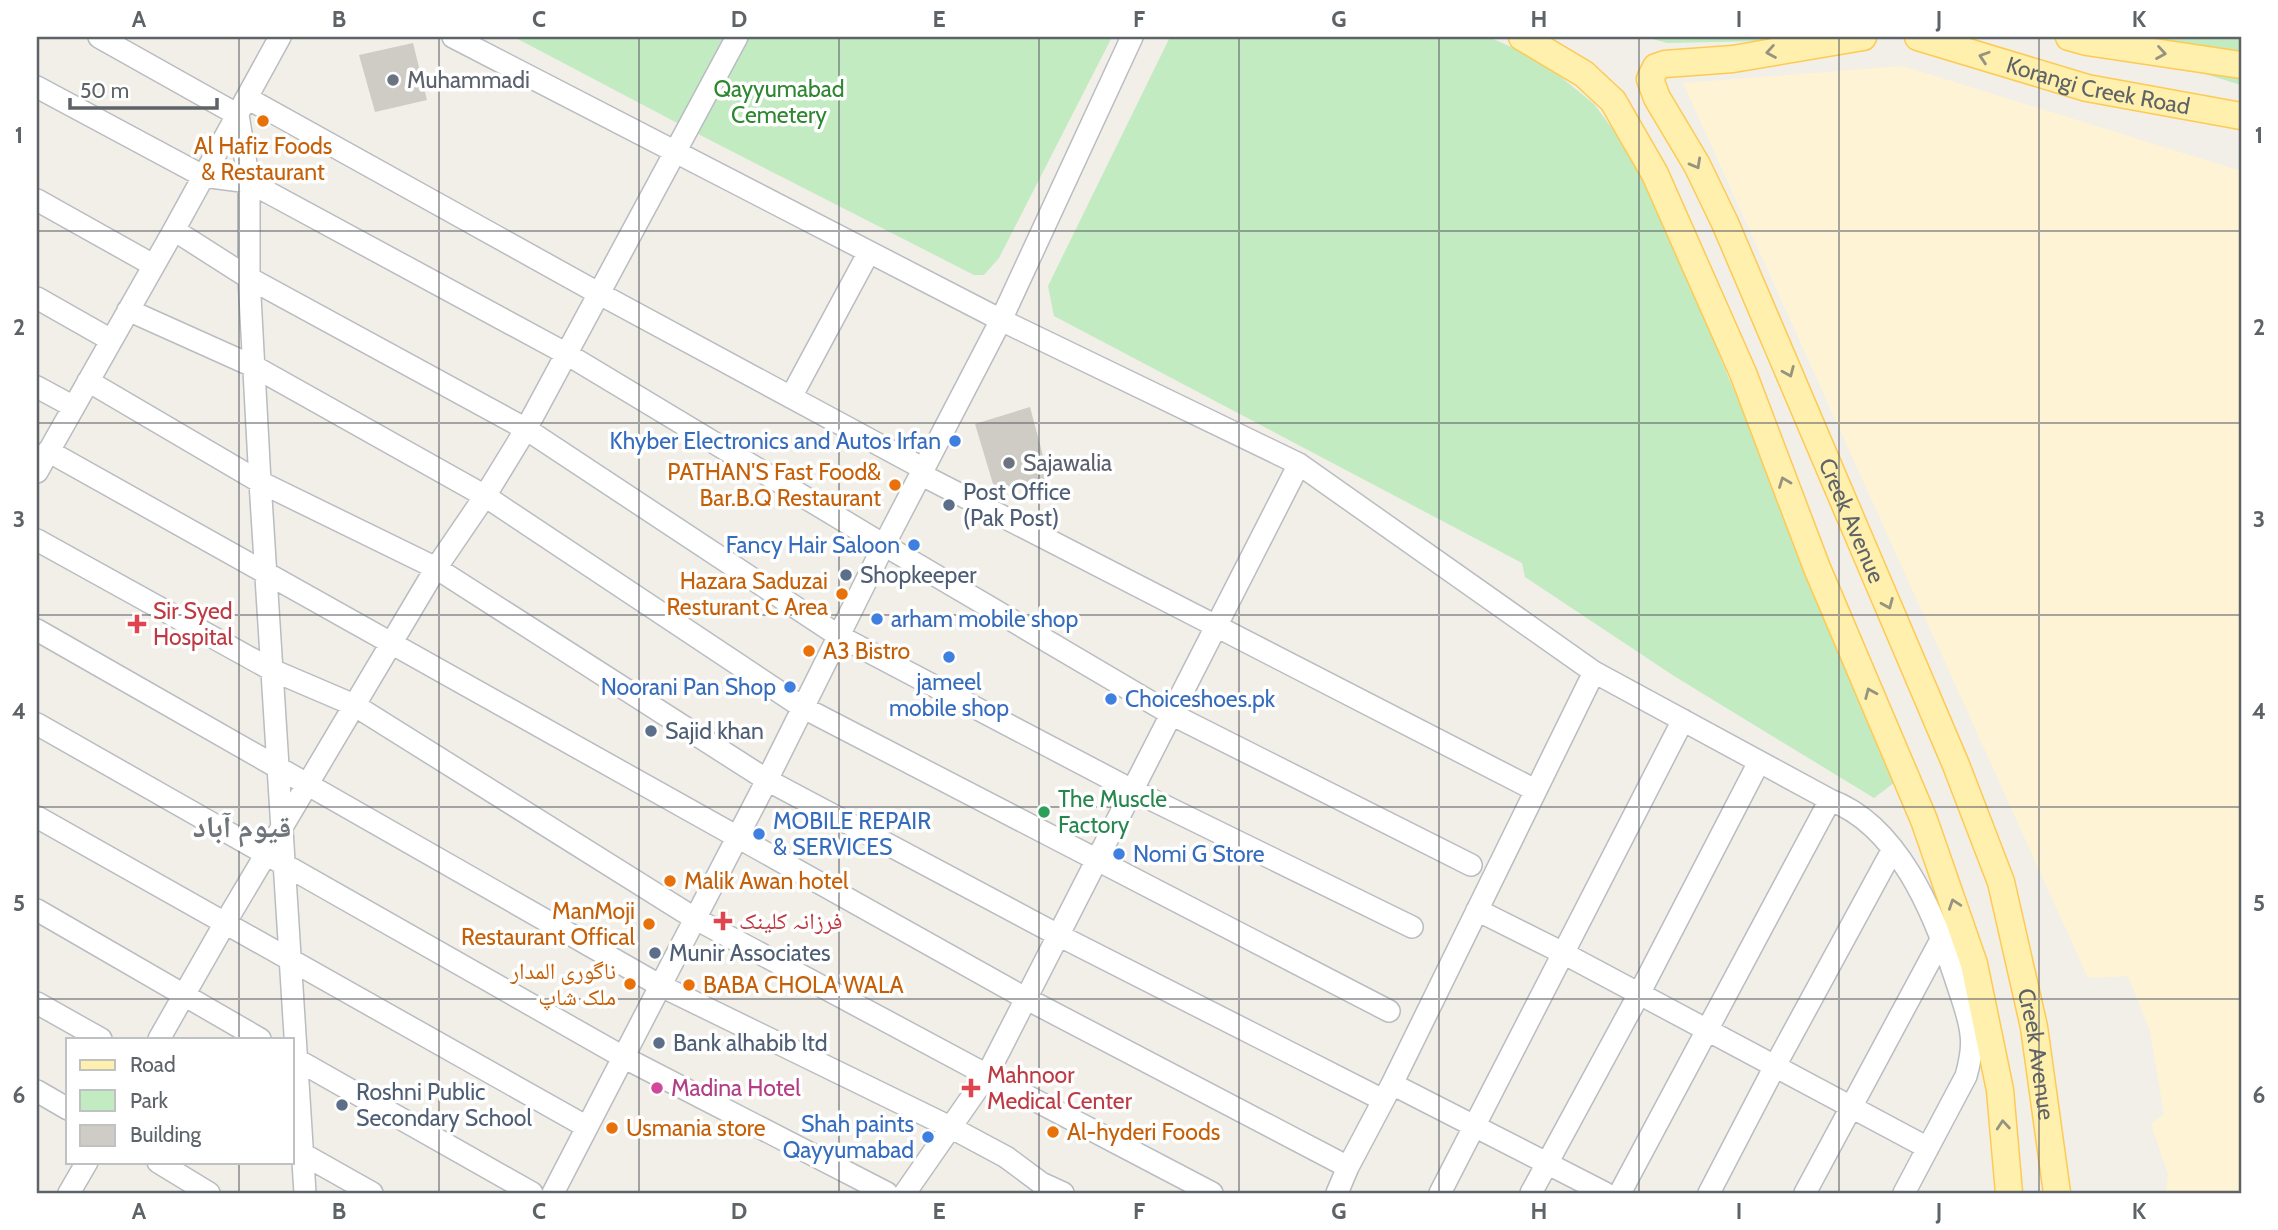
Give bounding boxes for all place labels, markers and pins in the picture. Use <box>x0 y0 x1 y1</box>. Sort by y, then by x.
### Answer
place label: Muhammadi <box>407 66 530 94</box>
marker: Muhammadi <box>385 72 401 88</box>
marker: Al Hafiz Foods & Restaurant <box>255 113 271 129</box>
place label: Al Hafiz Foods & Restaurant <box>194 132 332 186</box>
place label: Khyber Electronics and Autos Irfan <box>610 427 941 455</box>
marker: Khyber Electronics and Autos Irfan <box>947 433 963 449</box>
place label: Sajawalia <box>1023 449 1112 477</box>
marker: Sajawalia <box>1001 455 1017 471</box>
place label: PATHAN'S Fast Food& Bar.B.Q Restaurant <box>667 458 881 512</box>
marker: PATHAN'S Fast Food& Bar.B.Q Restaurant <box>887 477 903 493</box>
place label: Post Office (Pak Post) <box>963 478 1071 532</box>
marker: Post Office (Pak Post) <box>941 497 957 513</box>
place label: Fancy Hair Saloon <box>726 531 900 559</box>
marker: Fancy Hair Saloon <box>906 537 922 553</box>
place label: Shopkeeper <box>860 561 977 589</box>
place label: Hazara Saduzai Resturant C Area <box>666 567 828 621</box>
marker: Shopkeeper <box>838 567 854 583</box>
marker: Hazara Saduzai Resturant C Area <box>834 586 850 602</box>
place label: Sir Syed Hospital <box>153 597 234 651</box>
place label: arham mobile shop <box>891 605 1079 633</box>
marker: arham mobile shop <box>869 611 885 627</box>
marker: Sir Syed Hospital <box>127 614 147 634</box>
place label: A3 Bistro <box>823 637 910 665</box>
marker: A3 Bistro <box>801 643 817 659</box>
marker: jameel mobile shop <box>941 649 957 665</box>
place label: jameel mobile shop <box>889 668 1009 722</box>
place label: Noorani Pan Shop <box>601 673 776 701</box>
marker: Noorani Pan Shop <box>782 679 798 695</box>
place label: Choiceshoes.pk <box>1125 685 1276 713</box>
marker: Choiceshoes.pk <box>1103 691 1119 707</box>
place label: Sajid khan <box>665 717 764 745</box>
marker: Sajid khan <box>643 723 659 739</box>
place label: The Muscle Factory <box>1058 785 1167 839</box>
marker: The Muscle Factory <box>1036 804 1052 820</box>
place label: MOBILE REPAIR & SERVICES <box>773 807 931 861</box>
marker: MOBILE REPAIR & SERVICES <box>751 826 767 842</box>
place label: Nomi G Store <box>1133 840 1265 868</box>
marker: Nomi G Store <box>1111 846 1127 862</box>
place label: Malik Awan hotel <box>684 867 849 895</box>
marker: Malik Awan hotel <box>662 873 678 889</box>
place label: ManMoji Restaurant Offical <box>461 897 636 951</box>
place label: فرزانہ کلینک <box>739 907 843 935</box>
marker: فرزانہ کلینک <box>713 911 733 931</box>
marker: ManMoji Restaurant Offical <box>641 916 657 932</box>
place label: Munir Associates <box>669 939 831 967</box>
marker: Munir Associates <box>647 945 663 961</box>
place label: ناگوری المدار ملک شاپ <box>509 957 616 1011</box>
place label: BABA CHOLA WALA <box>703 971 904 999</box>
marker: ناگوری المدار ملک شاپ <box>622 976 638 992</box>
marker: BABA CHOLA WALA <box>681 977 697 993</box>
place label: Bank alhabib ltd <box>673 1029 827 1057</box>
marker: Bank alhabib ltd <box>651 1035 667 1051</box>
place label: Mahnoor Medical Center <box>987 1061 1133 1115</box>
place label: Madina Hotel <box>671 1074 801 1102</box>
place label: Roshni Public Secondary School <box>356 1078 532 1132</box>
marker: Mahnoor Medical Center <box>961 1078 981 1098</box>
marker: Madina Hotel <box>649 1080 665 1096</box>
marker: Roshni Public Secondary School <box>334 1097 350 1113</box>
place label: Shah paints Qayyumabad <box>783 1110 914 1164</box>
place label: Usmania store <box>626 1114 766 1142</box>
place label: Al-hyderi Foods <box>1067 1118 1220 1146</box>
marker: Usmania store <box>604 1120 620 1136</box>
marker: Al-hyderi Foods <box>1045 1124 1061 1140</box>
marker: Shah paints Qayyumabad <box>920 1129 936 1145</box>

